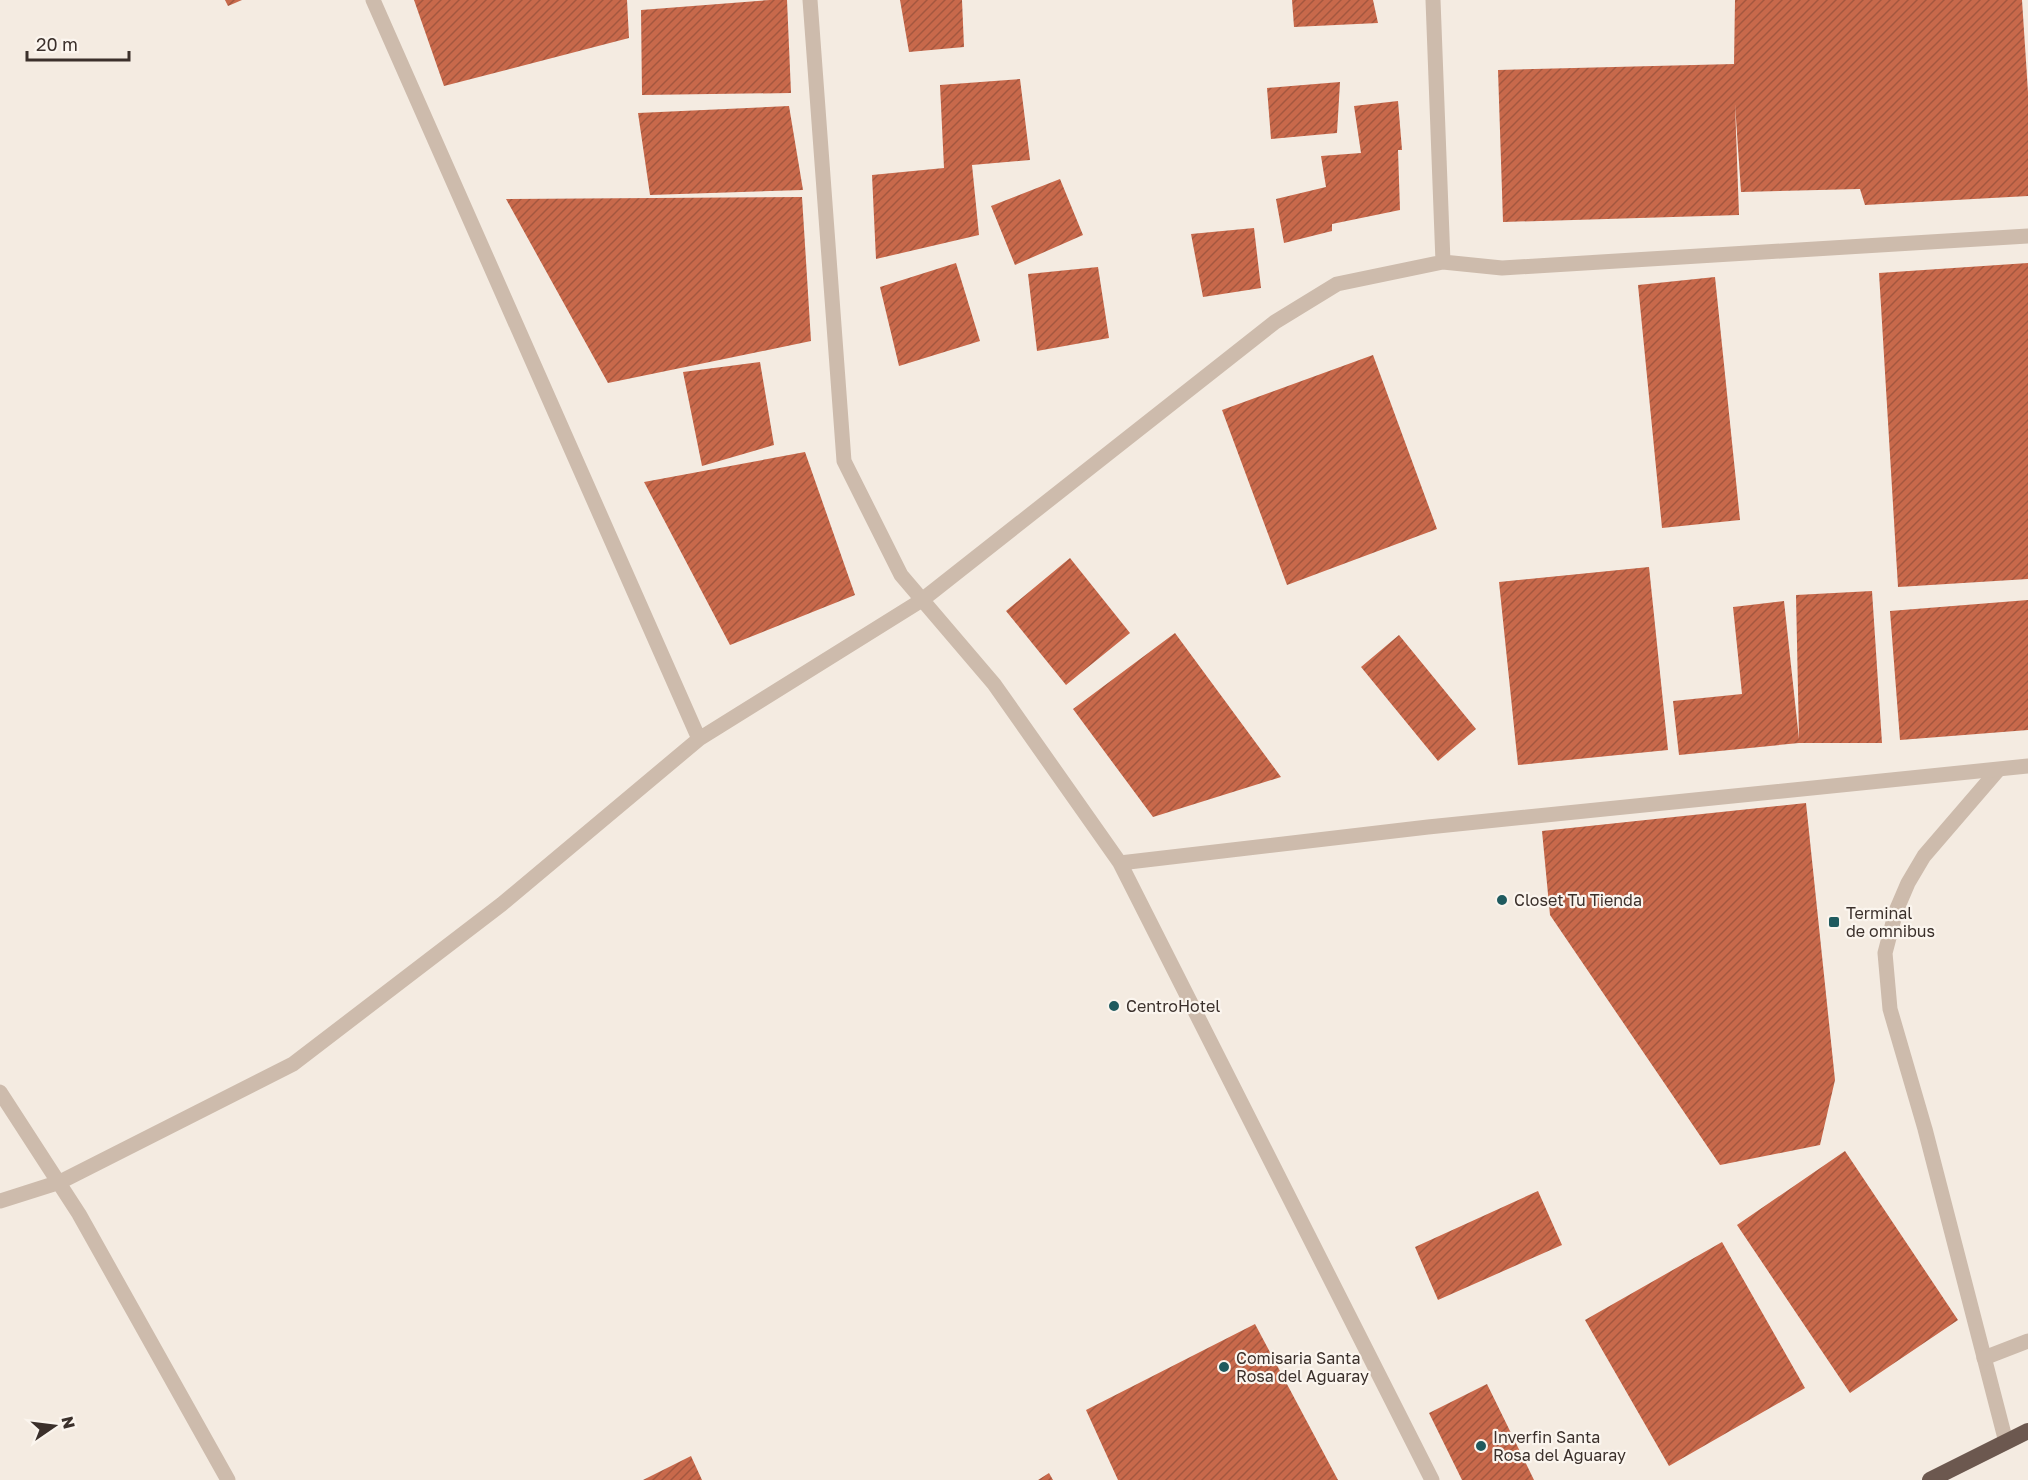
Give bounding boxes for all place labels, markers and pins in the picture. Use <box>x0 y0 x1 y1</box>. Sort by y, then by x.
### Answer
place label: Closet Tu Tienda <box>1514 890 1642 910</box>
marker: Closet Tu Tienda <box>1495 893 1509 907</box>
place label: Terminal de omnibus <box>1846 903 1935 941</box>
marker: Terminal de omnibus <box>1827 915 1841 929</box>
place label: CentroHotel <box>1126 996 1220 1016</box>
marker: CentroHotel <box>1107 999 1121 1013</box>
place label: Comisaria Santa Rosa del Aguaray <box>1236 1348 1369 1386</box>
marker: Comisaria Santa Rosa del Aguaray <box>1217 1360 1231 1374</box>
place label: Inverfin Santa Rosa del Aguaray <box>1493 1427 1626 1465</box>
marker: Inverfin Santa Rosa del Aguaray <box>1474 1439 1488 1453</box>

